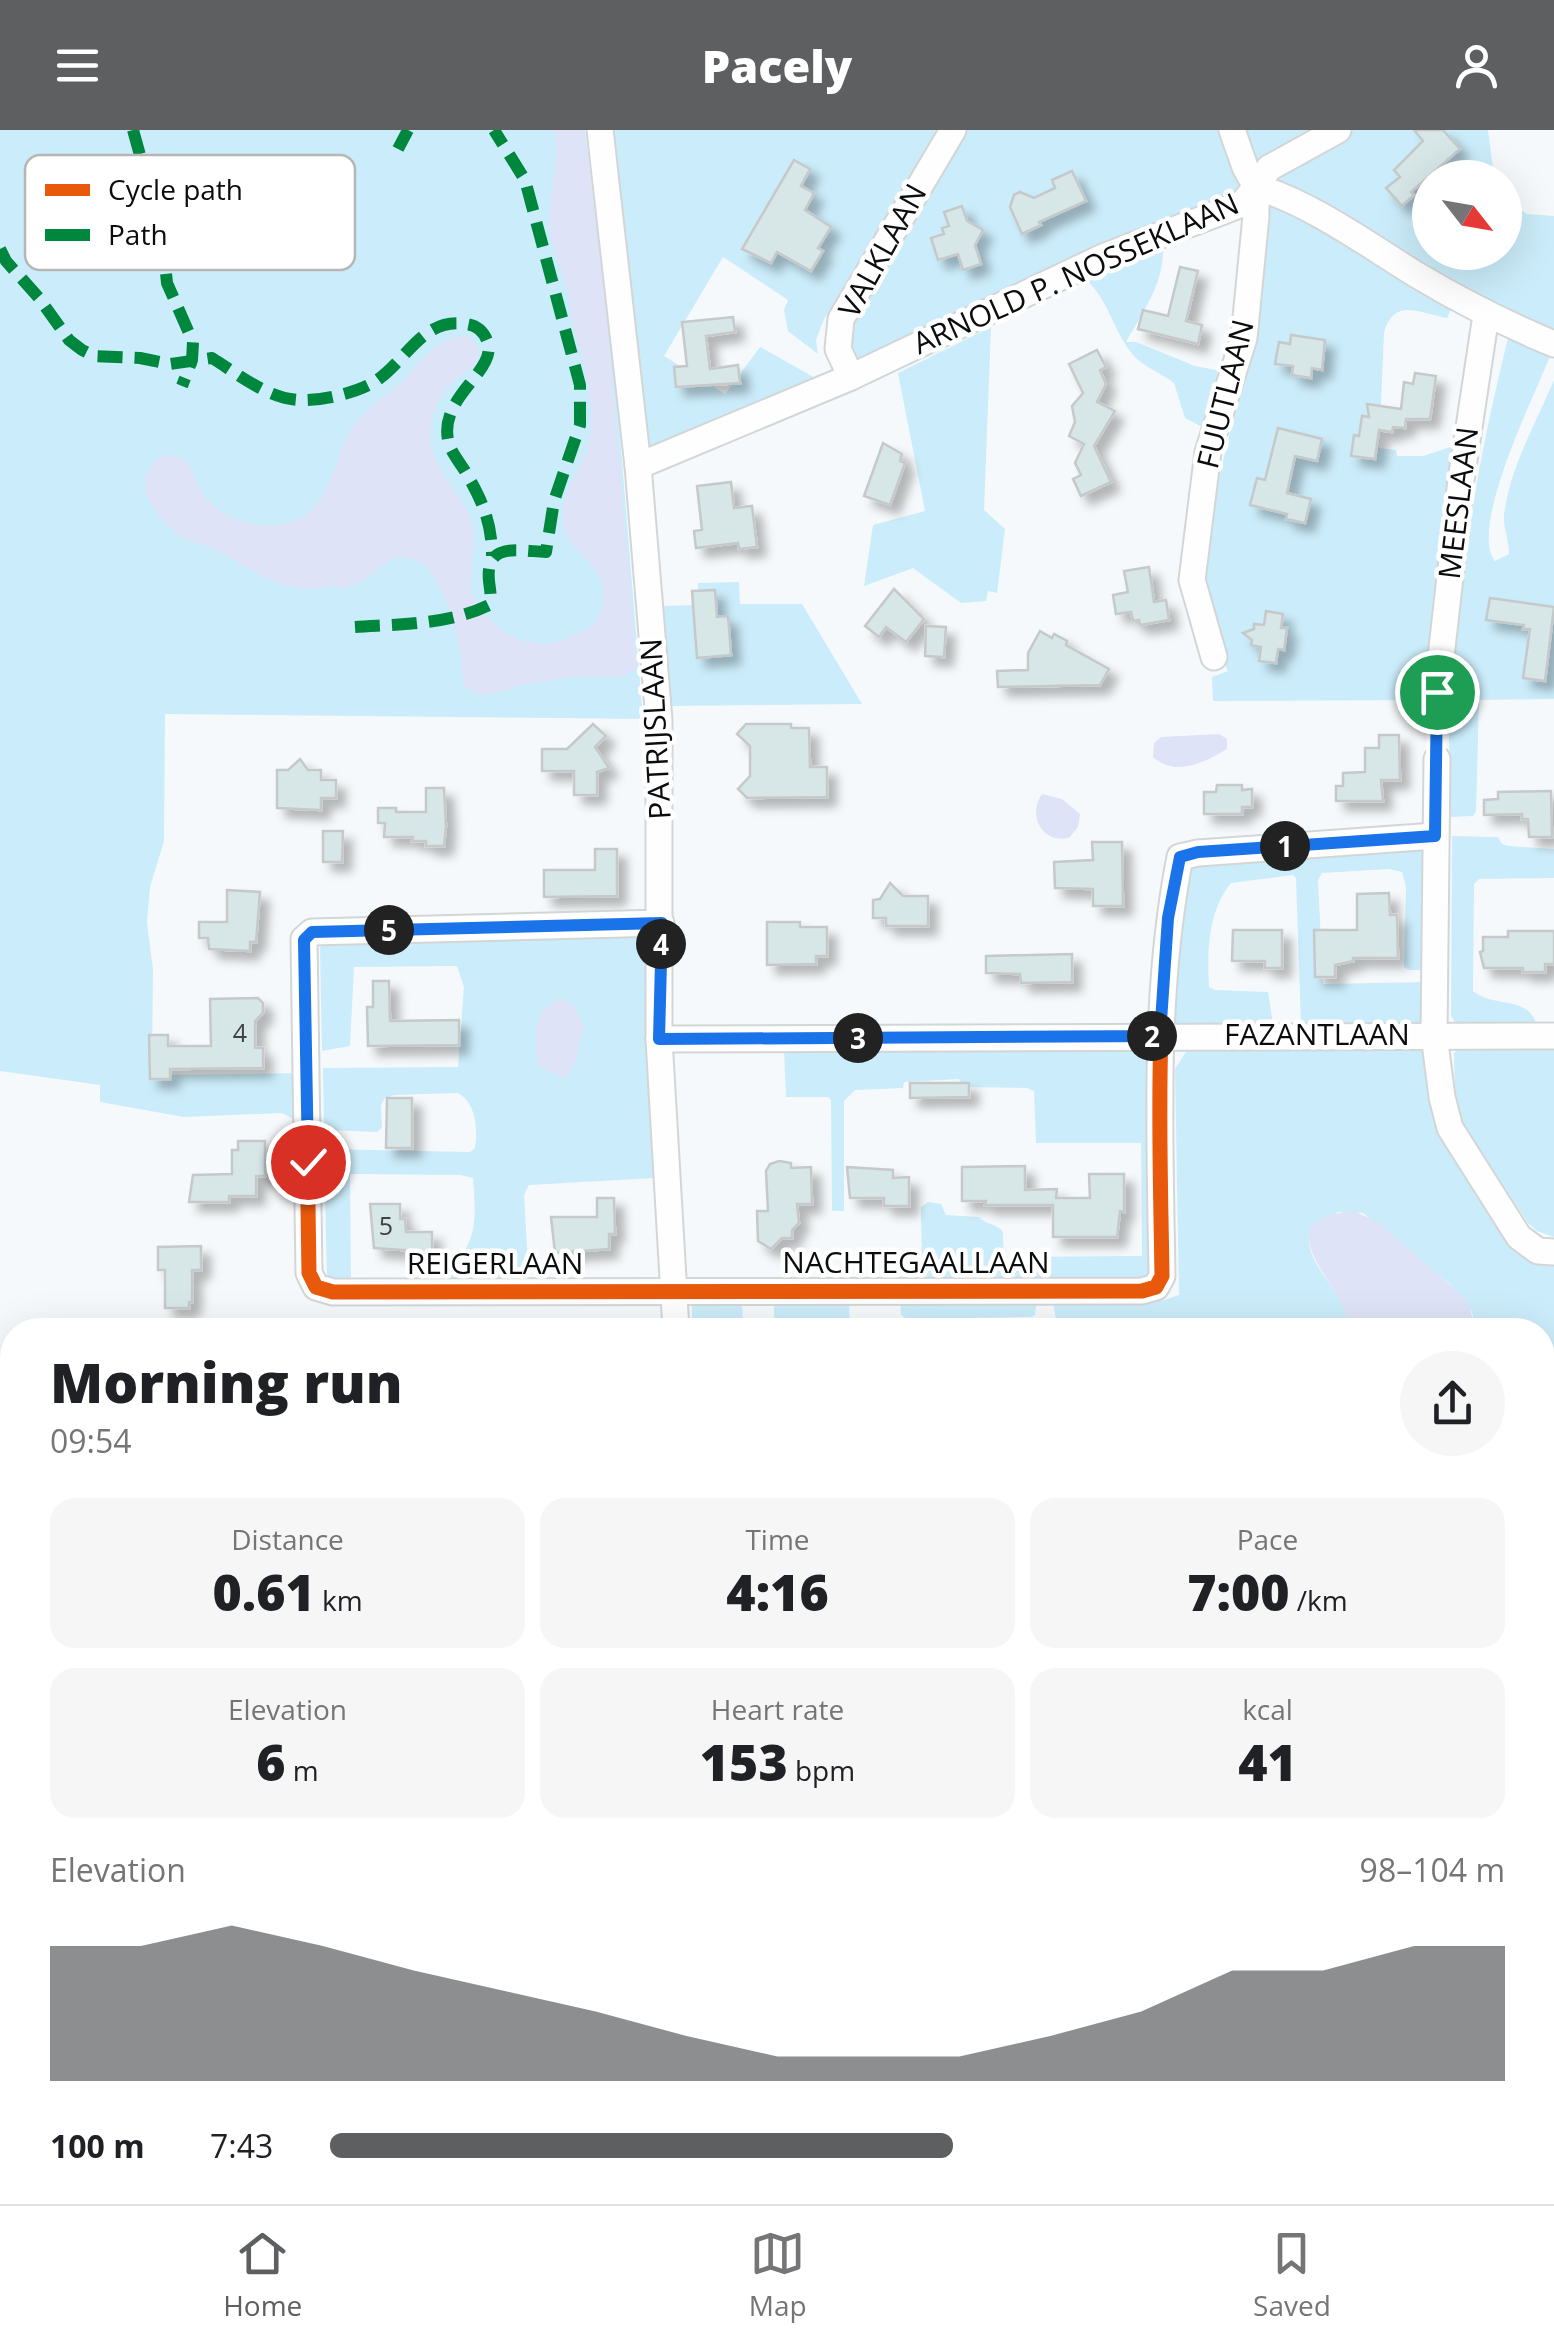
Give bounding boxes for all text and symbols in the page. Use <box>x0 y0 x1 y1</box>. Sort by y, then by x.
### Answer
text: Pacely <box>702 35 852 96</box>
icon: menu <box>50 38 105 93</box>
icon: person <box>1449 38 1504 93</box>
legend <box>25 155 355 270</box>
north arrow <box>1412 160 1522 270</box>
map controls <box>1412 160 1522 270</box>
text: Cycle path <box>108 170 243 208</box>
street label: VALKLAAN <box>828 176 935 325</box>
street label: ARNOLD P. NOSSEKLAAN <box>906 182 1245 363</box>
text: Path <box>108 215 168 253</box>
street label: FUUTLAAN <box>1186 315 1263 472</box>
street label: MEESLAAN <box>1428 424 1487 581</box>
street label: PATRIJSLAAN <box>629 638 680 821</box>
pin <box>1395 650 1480 735</box>
icon: arrive <box>1410 665 1465 720</box>
pin: 1 <box>1260 821 1310 871</box>
text: 1 <box>1277 827 1293 865</box>
pin: 5 <box>364 905 414 955</box>
text: 5 <box>381 911 397 949</box>
pin: 4 <box>636 919 686 969</box>
text: 4 <box>653 925 669 963</box>
pin: 2 <box>1127 1011 1177 1061</box>
pin: 3 <box>833 1013 883 1063</box>
street label: FAZANTLAAN <box>1224 1013 1410 1054</box>
house number: 4 <box>233 1015 247 1049</box>
text: 2 <box>1144 1017 1160 1055</box>
text: 3 <box>850 1019 866 1057</box>
pin <box>266 1120 351 1205</box>
icon: check <box>281 1135 336 1190</box>
house number: 5 <box>379 1208 393 1242</box>
street label: NACHTEGAALLAAN <box>782 1241 1050 1282</box>
street label: REIGERLAAN <box>407 1242 583 1283</box>
text: Morning run <box>50 1344 403 1419</box>
button: share <box>1400 1351 1505 1456</box>
text: 09:54 <box>50 1419 132 1462</box>
text: Distance <box>231 1520 344 1558</box>
text: Time <box>745 1520 810 1558</box>
text: Pace <box>1237 1520 1298 1558</box>
text: 0.61 <box>212 1558 315 1626</box>
text: 4:16 <box>726 1558 829 1626</box>
text: 7:00 <box>1187 1558 1290 1626</box>
text: km <box>315 1581 363 1619</box>
text: /km <box>1290 1581 1348 1619</box>
text: Elevation <box>228 1690 347 1728</box>
text: Heart rate <box>711 1690 844 1728</box>
text: kcal <box>1242 1690 1293 1728</box>
text: 6 <box>256 1728 286 1796</box>
text: 153 <box>700 1728 788 1796</box>
text: 41 <box>1238 1728 1297 1796</box>
text: m <box>286 1751 319 1789</box>
text: bpm <box>788 1751 855 1789</box>
text: Elevation <box>50 1848 186 1891</box>
text: 98–104 m <box>1360 1848 1505 1891</box>
text: 100 m <box>50 2124 145 2167</box>
text: 7:43 <box>210 2124 273 2167</box>
tab: Home <box>223 2226 302 2324</box>
tab: Map <box>749 2226 807 2324</box>
tab: Saved <box>1253 2226 1331 2324</box>

